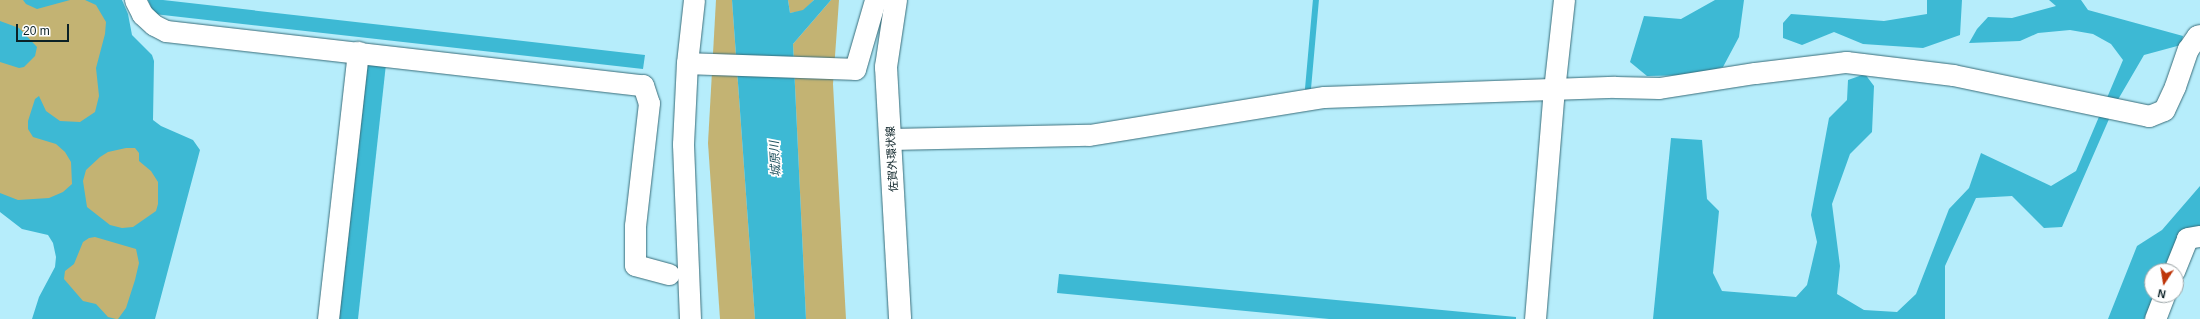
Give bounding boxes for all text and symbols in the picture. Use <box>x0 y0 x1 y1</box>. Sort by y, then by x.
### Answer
scale bar <box>18 16 71 42</box>
text: 20 m <box>23 24 50 38</box>
street label: 佐賀外環状線 <box>884 126 900 192</box>
water label: 城原川 <box>768 141 784 177</box>
north arrow <box>2144 263 2184 303</box>
text: N <box>2157 287 2167 300</box>

